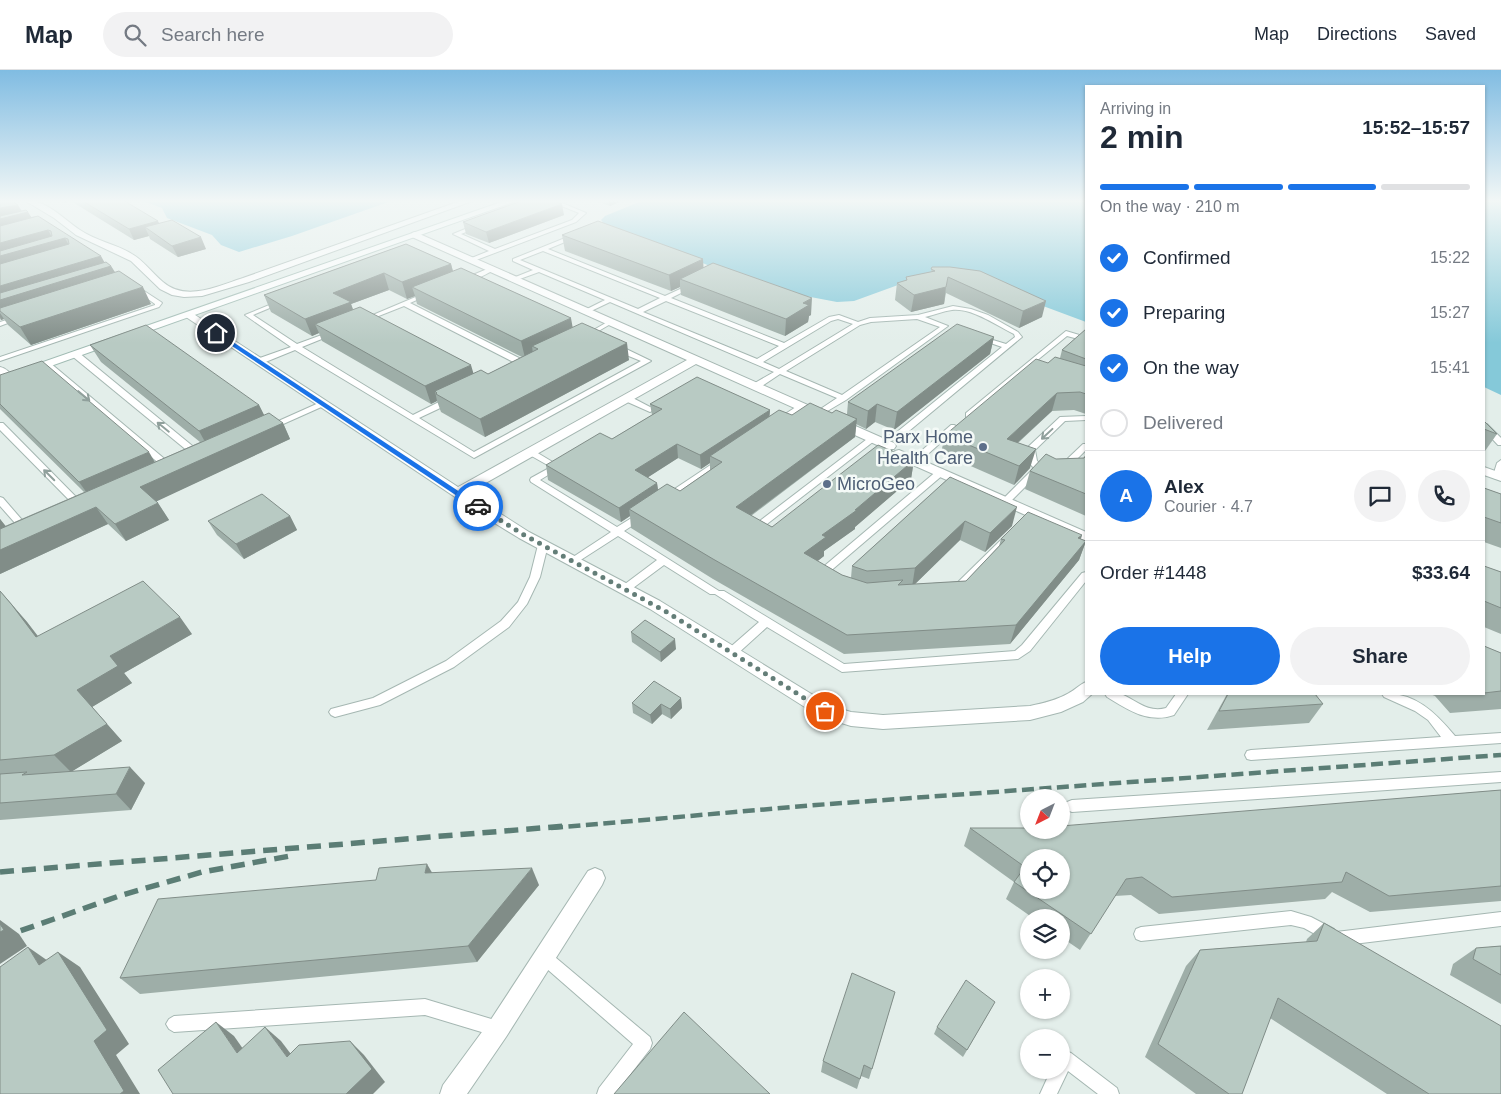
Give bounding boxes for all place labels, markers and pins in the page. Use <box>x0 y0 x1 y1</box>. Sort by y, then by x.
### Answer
pin <box>195 312 237 354</box>
place label: Parx Home Health Care <box>877 427 973 468</box>
marker: Parx Home Health Care <box>977 441 989 453</box>
place label: MicroGeo <box>837 474 915 494</box>
marker: MicroGeo <box>821 478 833 490</box>
pin <box>804 690 846 732</box>

